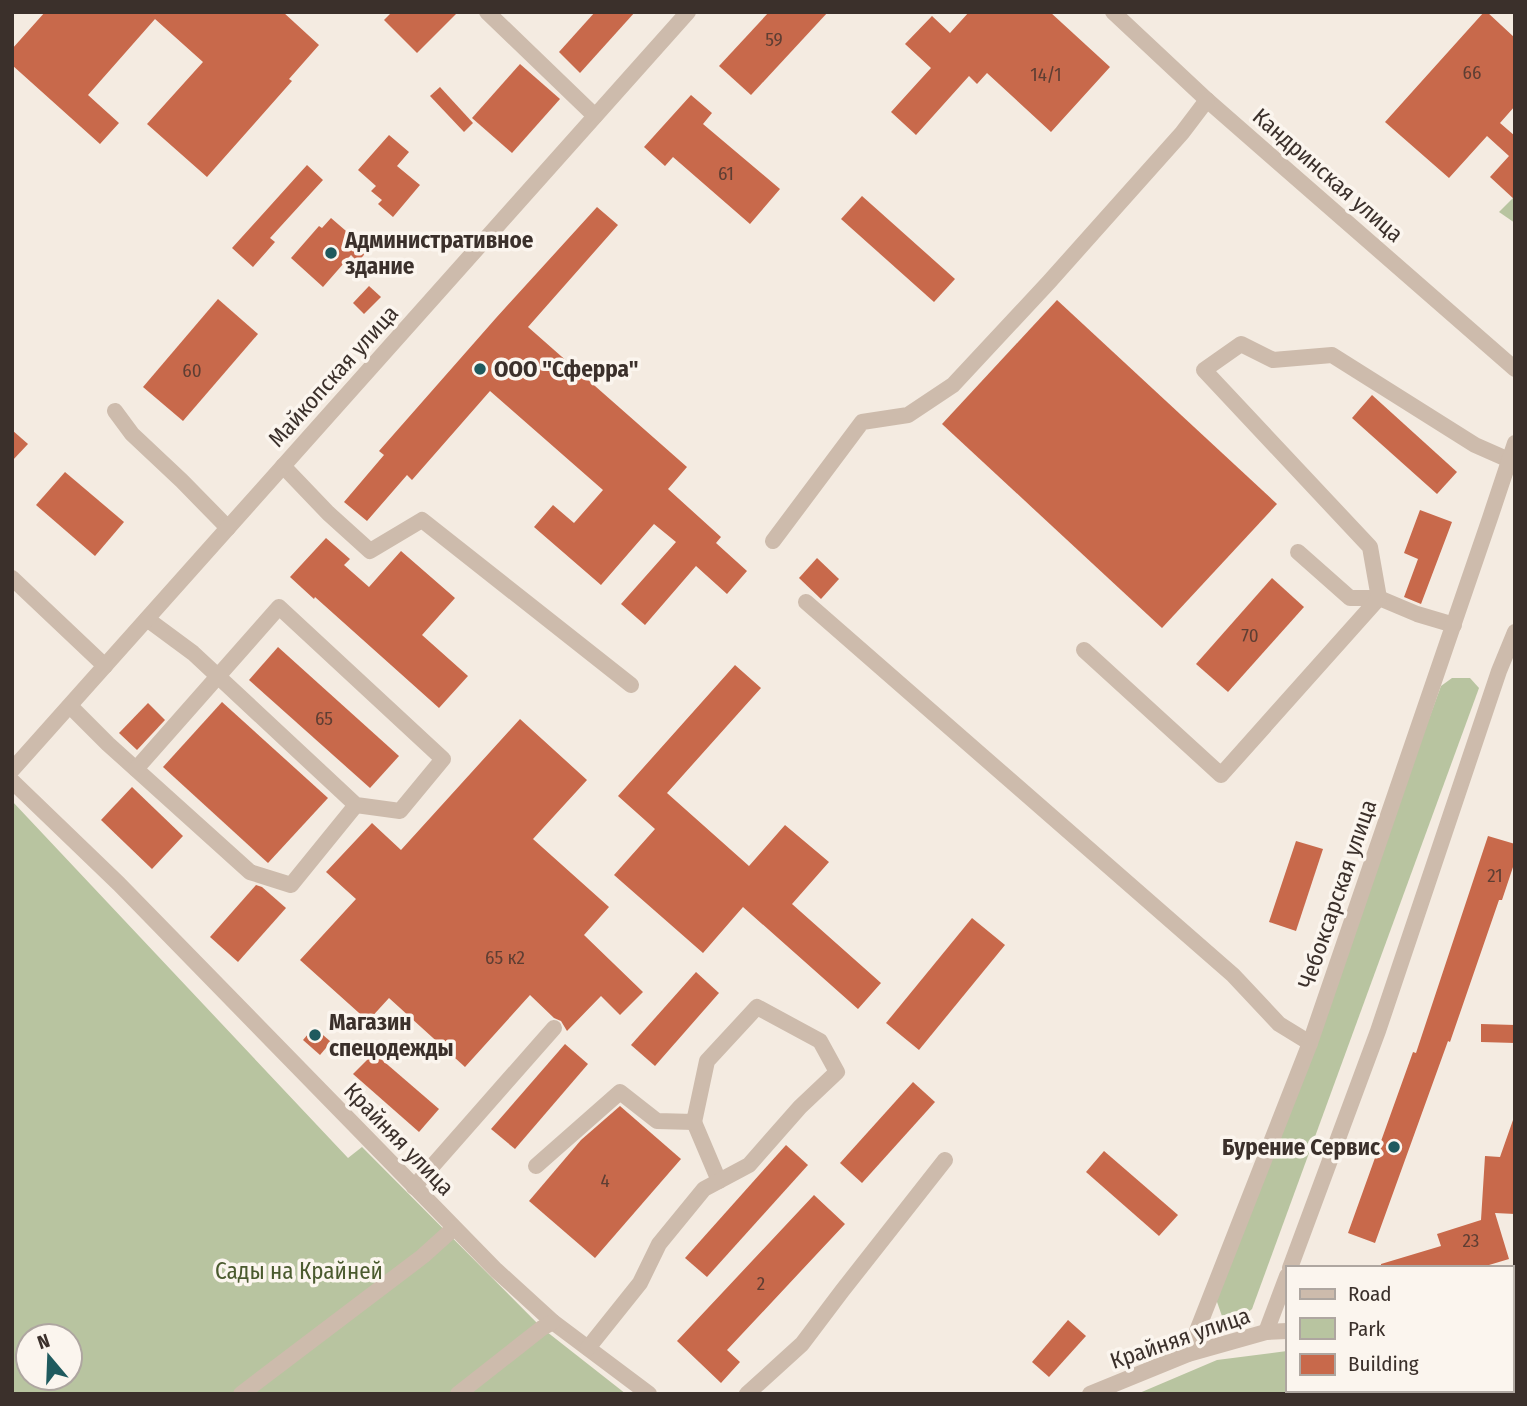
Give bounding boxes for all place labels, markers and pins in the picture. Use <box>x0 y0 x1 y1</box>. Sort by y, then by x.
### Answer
place label: Административное здание <box>344 226 534 280</box>
marker: Административное здание <box>323 245 339 261</box>
place label: ООО "Сферра" <box>494 355 639 383</box>
marker: ООО "Сферра" <box>472 361 488 377</box>
place label: Магазин спецодежды <box>329 1008 453 1062</box>
marker: Магазин спецодежды <box>307 1027 323 1043</box>
place label: Бурение Сервис <box>1222 1133 1380 1161</box>
marker: Бурение Сервис <box>1386 1139 1402 1155</box>

